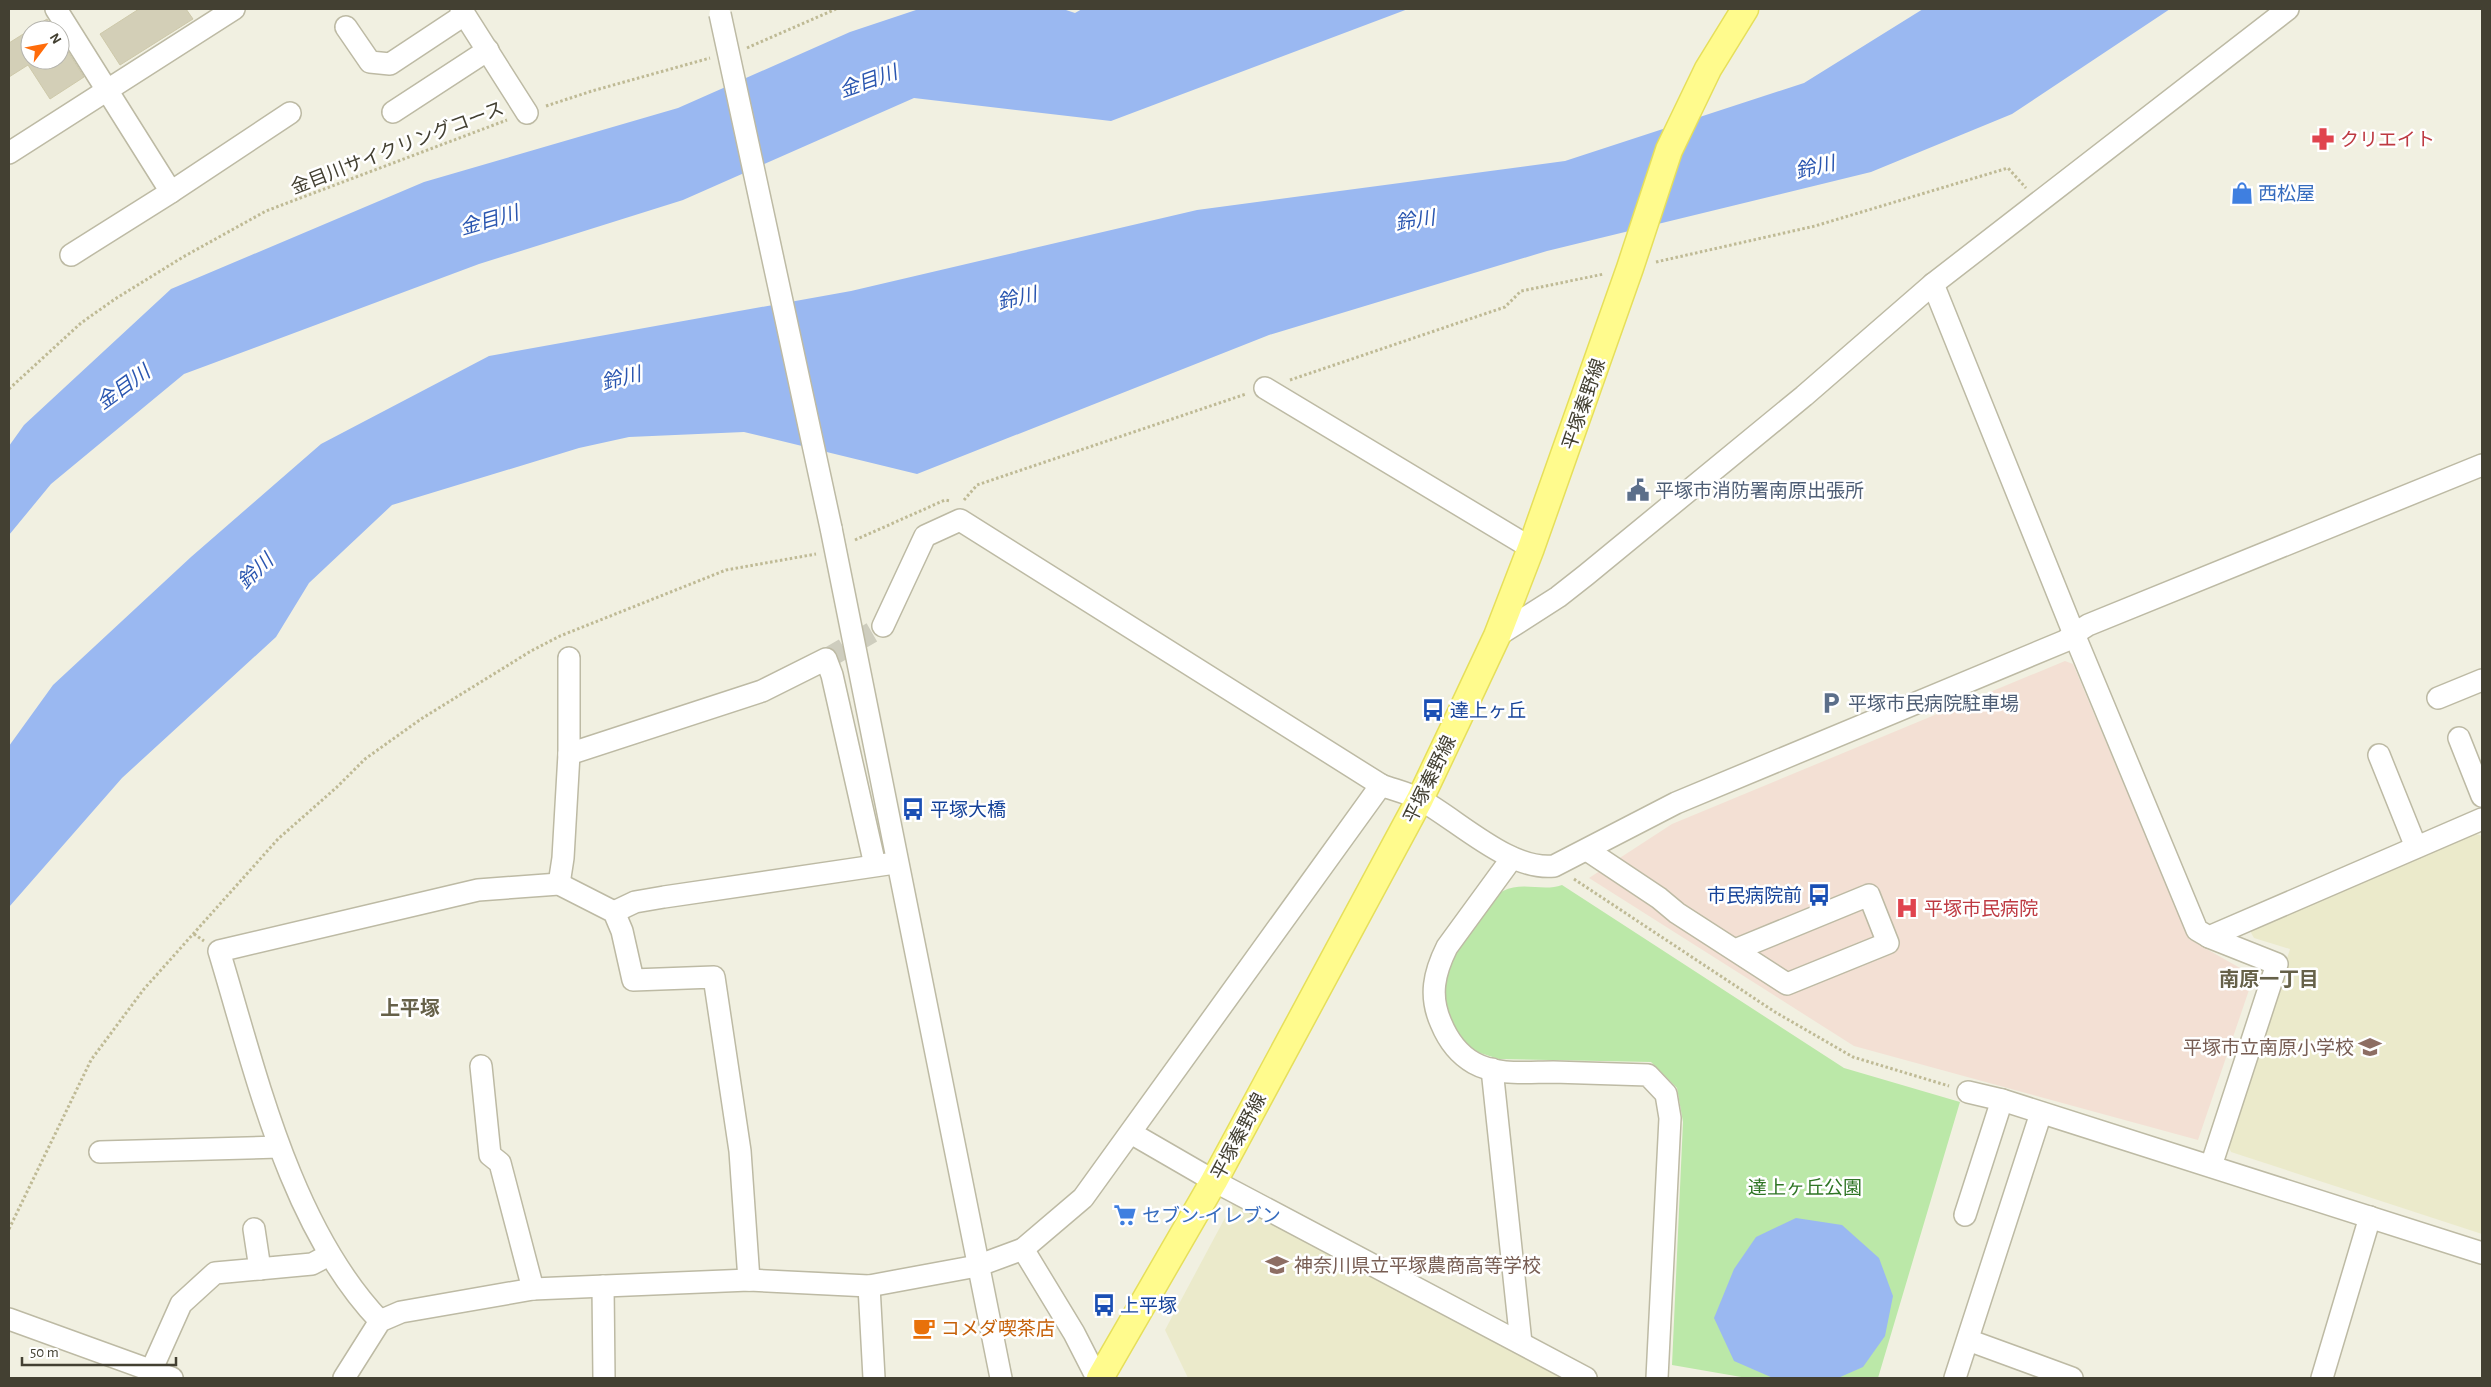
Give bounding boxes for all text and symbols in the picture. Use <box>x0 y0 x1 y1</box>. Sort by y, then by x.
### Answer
north arrow <box>20 20 70 70</box>
text: N <box>47 31 64 46</box>
water label: 金目川 <box>836 61 902 101</box>
street label: 金目川サイクリングコース <box>288 97 507 198</box>
pharmacy icon: クリエイト <box>2310 126 2336 152</box>
place label: クリエイト <box>2340 130 2435 150</box>
water label: 鈴川 <box>1793 152 1839 182</box>
shop icon: 西松屋 <box>2229 180 2255 206</box>
place label: 西松屋 <box>2258 183 2315 204</box>
water label: 金目川 <box>457 202 523 239</box>
water label: 鈴川 <box>1394 207 1438 234</box>
water label: 鈴川 <box>995 283 1041 313</box>
street label: 平塚秦野線 <box>1559 356 1609 453</box>
water label: 金目川 <box>93 360 155 414</box>
water label: 鈴川 <box>599 363 645 394</box>
public building icon: 平塚市消防署南原出張所 <box>1625 477 1651 503</box>
place label: 平塚市消防署南原出張所 <box>1655 480 1864 501</box>
water label: 鈴川 <box>234 549 279 593</box>
parking icon: 平塚市民病院駐車場 <box>1818 690 1844 716</box>
place label: 平塚市民病院駐車場 <box>1848 693 2019 714</box>
bus stop icon: 達上ヶ丘 <box>1420 697 1446 723</box>
place label: 達上ヶ丘 <box>1450 701 1526 721</box>
street label: 平塚秦野線 <box>1400 732 1460 827</box>
bus stop icon: 平塚大橋 <box>900 796 926 822</box>
place label: 平塚大橋 <box>930 800 1006 820</box>
bus stop icon: 市民病院前 <box>1806 882 1832 908</box>
place label: 市民病院前 <box>1707 885 1802 906</box>
hospital icon: 平塚市民病院 <box>1894 895 1920 921</box>
place label: 平塚市民病院 <box>1924 898 2038 919</box>
district label: 南原一丁目 <box>2219 969 2319 990</box>
district label: 上平塚 <box>380 998 440 1019</box>
school or university icon: 平塚市立南原小学校 <box>2357 1034 2383 1060</box>
place label: 平塚市立南原小学校 <box>2183 1037 2354 1058</box>
street label: 平塚秦野線 <box>1208 1090 1270 1183</box>
park label: 達上ヶ丘公園 <box>1748 1178 1862 1198</box>
supermarket icon: セブン-イレブン <box>1112 1202 1138 1228</box>
place label: セブン-イレブン <box>1142 1205 1281 1226</box>
school or university icon: 神奈川県立平塚農商高等学校 <box>1264 1252 1290 1278</box>
place label: 神奈川県立平塚農商高等学校 <box>1294 1255 1541 1276</box>
bus stop icon: 上平塚 <box>1091 1292 1117 1318</box>
place label: 上平塚 <box>1120 1296 1177 1316</box>
cafe icon: コメダ喫茶店 <box>911 1315 937 1341</box>
place label: コメダ喫茶店 <box>941 1318 1055 1339</box>
scale bar <box>22 1334 176 1366</box>
text: 50 m <box>30 1345 59 1360</box>

